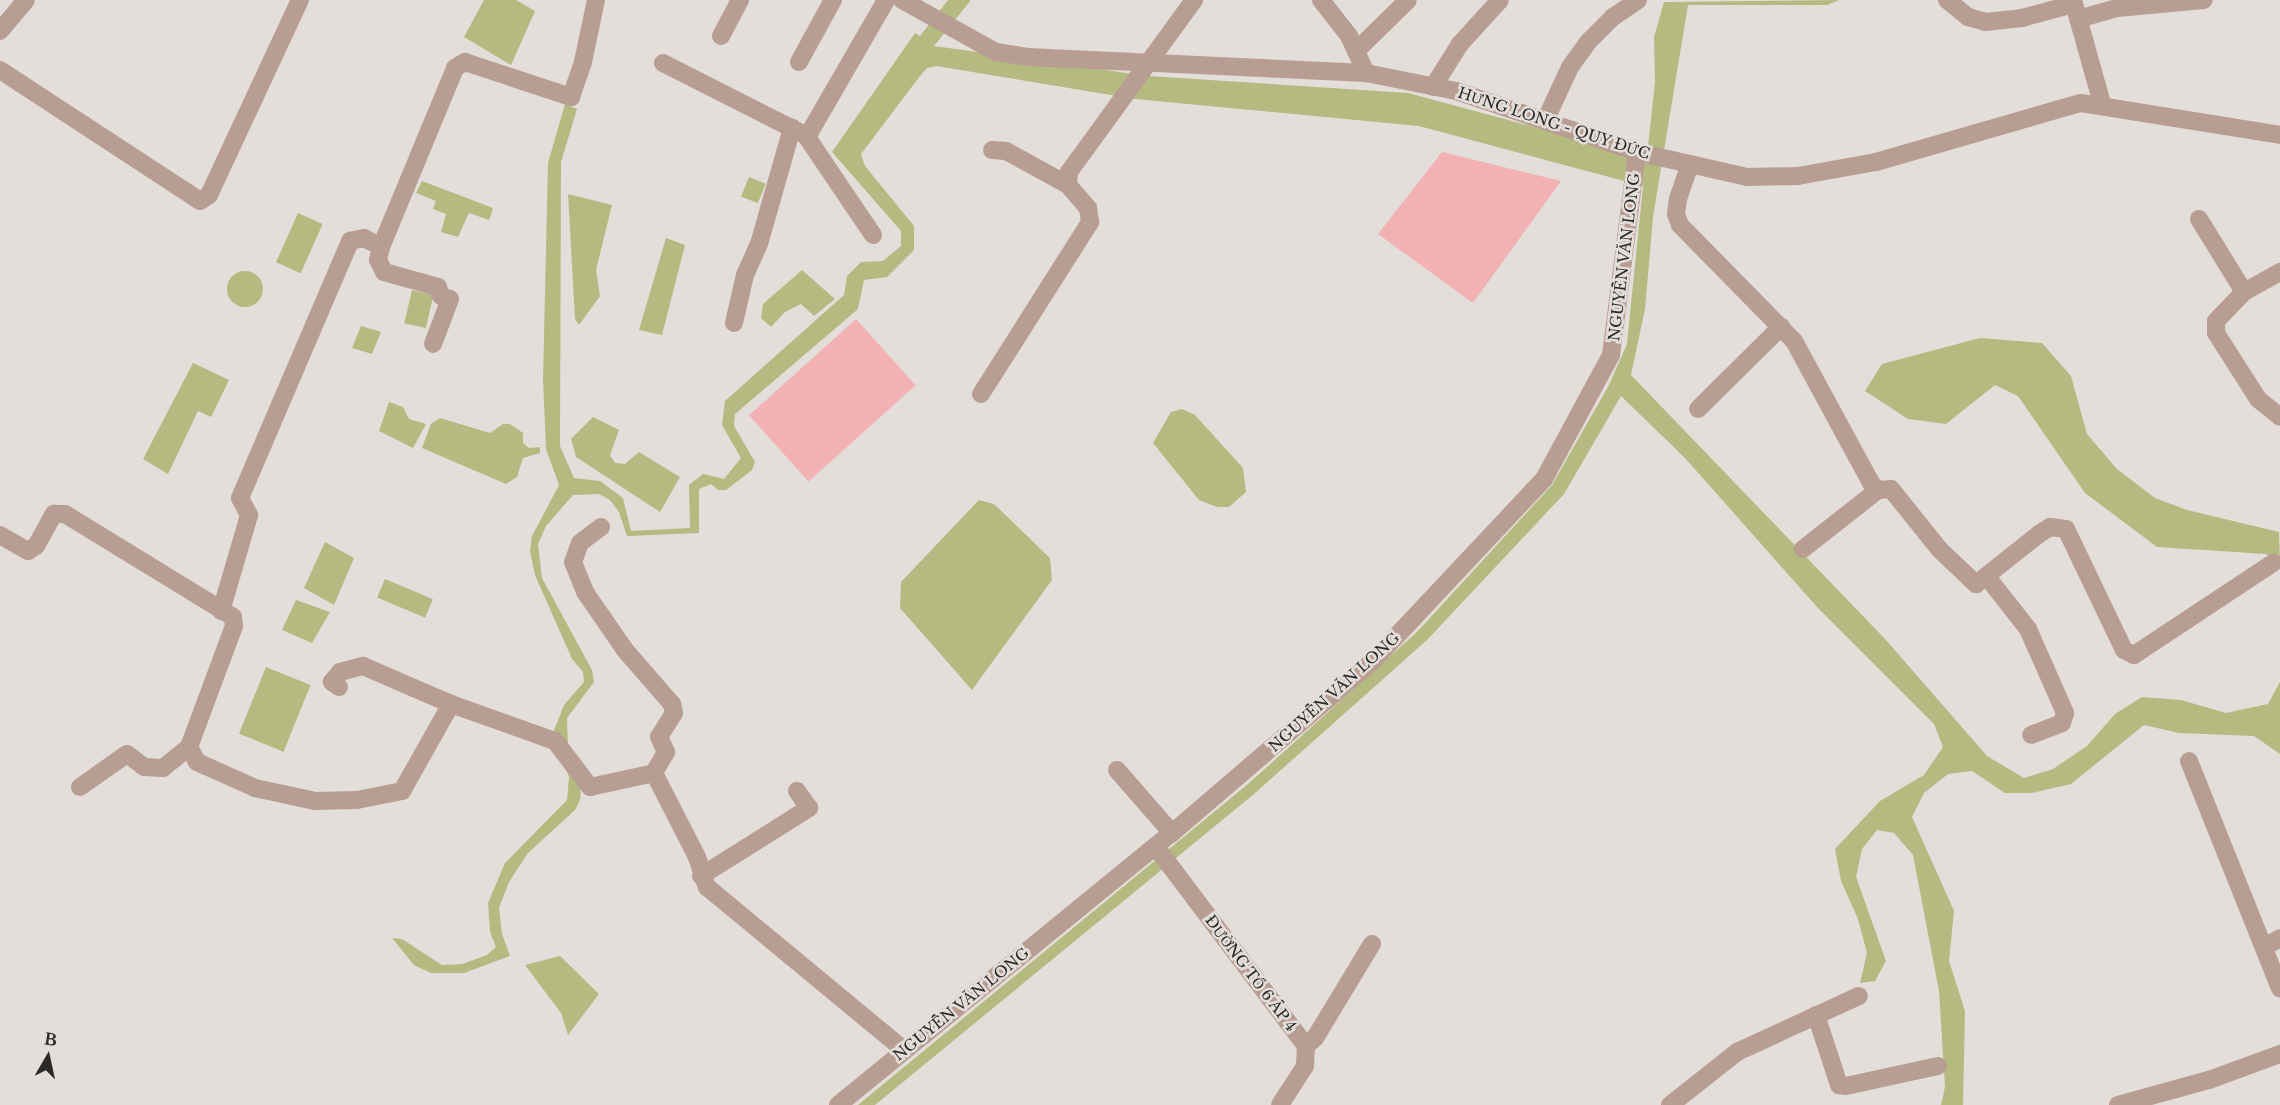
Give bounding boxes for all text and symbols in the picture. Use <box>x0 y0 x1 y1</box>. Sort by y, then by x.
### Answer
street label: HƯNG LONG - QUY ĐỨC <box>1455 83 1653 163</box>
street label: NGUYỄN VĂN LONG <box>1605 171 1643 343</box>
street label: NGUYỄN VĂN LONG <box>1265 628 1403 756</box>
street label: ĐƯỜNG TỔ 6 ẤP 4 <box>1201 911 1301 1035</box>
street label: NGUYỄN VĂN LONG <box>889 943 1033 1065</box>
north arrow <box>18 1027 78 1087</box>
text: B <box>43 1028 59 1050</box>

